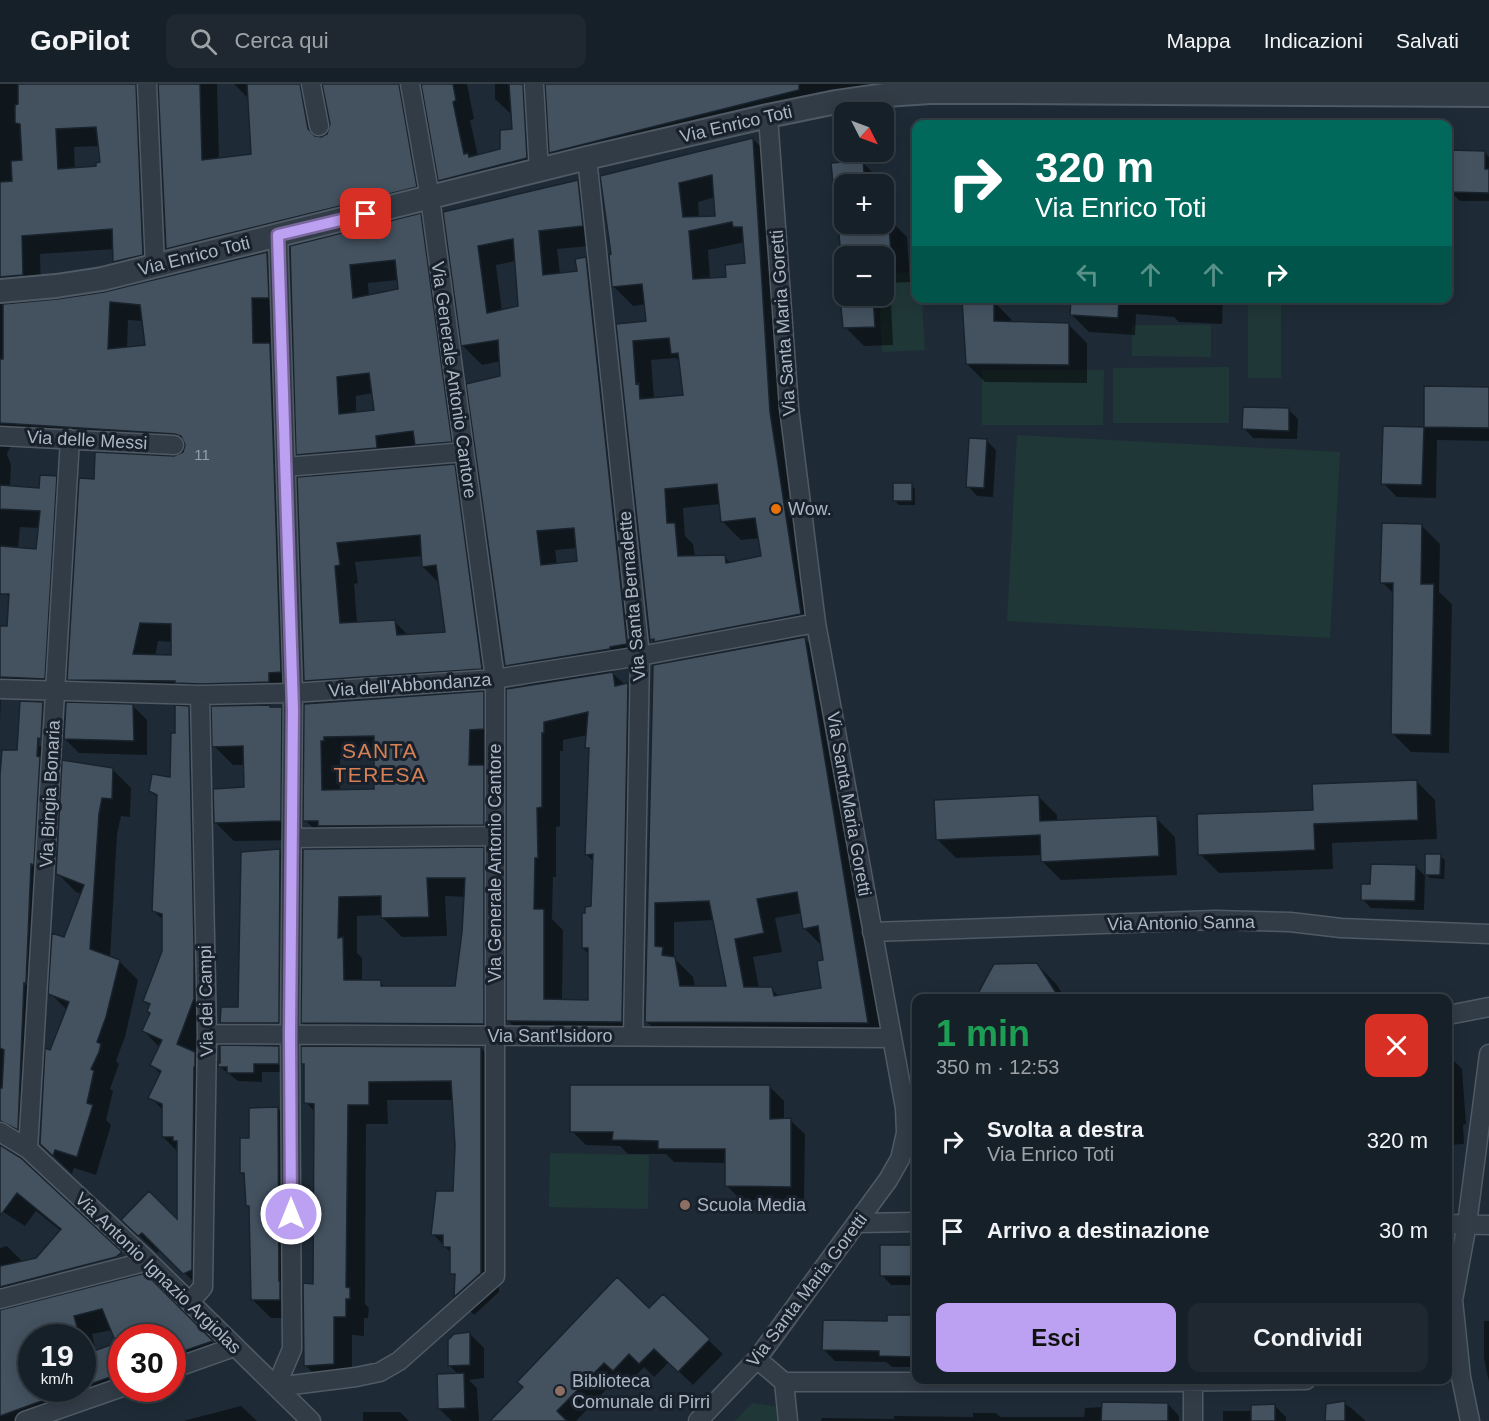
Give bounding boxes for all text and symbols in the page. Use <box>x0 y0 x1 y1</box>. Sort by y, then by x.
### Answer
search box <box>166 14 586 68</box>
text: GoPilot <box>30 25 130 56</box>
icon: search <box>187 25 220 58</box>
text: Cerca qui <box>235 28 329 53</box>
text: Mappa <box>1167 29 1231 52</box>
text: Indicazioni <box>1264 29 1363 52</box>
text: Salvati <box>1396 29 1459 52</box>
street label: Via Enrico Toti <box>678 101 794 147</box>
north arrow <box>834 102 894 162</box>
map controls <box>834 102 894 306</box>
icon: right <box>936 144 1014 222</box>
text: 320 m <box>1035 144 1154 191</box>
button: + <box>834 174 894 234</box>
pin <box>340 188 391 239</box>
text: Via Enrico Toti <box>1035 193 1207 223</box>
icon: arrive <box>349 197 382 230</box>
street label: Via Santa Maria Goretti <box>767 229 799 417</box>
street label: Via Enrico Toti <box>136 232 252 280</box>
button: − <box>834 246 894 306</box>
icon: left <box>1071 258 1104 291</box>
icon: ahead <box>1134 258 1167 291</box>
icon: ahead <box>1197 258 1230 291</box>
icon: right <box>1260 258 1293 291</box>
street label: Via Generale Antonio Cantore <box>427 260 481 500</box>
street label: Via delle Messi <box>26 427 148 453</box>
house number: 11 <box>194 446 210 463</box>
place label: Wow. <box>788 499 832 519</box>
marker: Wow. <box>769 502 783 516</box>
street label: Via Santa Bernadette <box>615 510 649 682</box>
street label: Via dell'Abbondanza <box>328 669 493 701</box>
street label: Via Santa Maria Goretti <box>823 710 875 898</box>
street label: Via Bingia Bonaria <box>36 719 64 868</box>
district label: SANTA TERESA <box>333 739 427 786</box>
street label: Via Generale Antonio Cantore <box>485 744 505 982</box>
street label: Via Antonio Sanna <box>1107 912 1256 934</box>
street label: Via dei Campi <box>195 945 217 1057</box>
text: 1 min <box>936 1013 1030 1054</box>
button: close <box>1365 1014 1428 1077</box>
street label: Via Sant'Isidoro <box>487 1026 613 1046</box>
text: 350 m · 12:53 <box>936 1056 1059 1078</box>
text: Svolta a destra <box>987 1117 1144 1142</box>
icon: right <box>936 1125 969 1158</box>
text: 320 m <box>1367 1128 1428 1153</box>
text: Via Enrico Toti <box>987 1143 1114 1165</box>
position arrow <box>259 1182 323 1246</box>
street label: Via Antonio Ignazio Argiolas <box>71 1188 245 1358</box>
place label: Scuola Media <box>697 1195 807 1215</box>
marker: Scuola Media <box>678 1198 692 1212</box>
street label: Via Santa Maria Goretti <box>743 1209 871 1371</box>
icon: arrive <box>936 1215 969 1248</box>
text: Arrivo a destinazione <box>987 1218 1210 1243</box>
text: 30 m <box>1379 1218 1428 1243</box>
button: Esci <box>936 1303 1176 1372</box>
button: Condividi <box>1188 1303 1428 1372</box>
speed limit sign: 30 <box>108 1324 186 1402</box>
text: 19 <box>40 1339 74 1372</box>
text: km/h <box>41 1370 73 1387</box>
place label: Biblioteca Comunale di Pirri <box>572 1371 710 1412</box>
marker: Biblioteca Comunale di Pirri <box>553 1384 567 1398</box>

